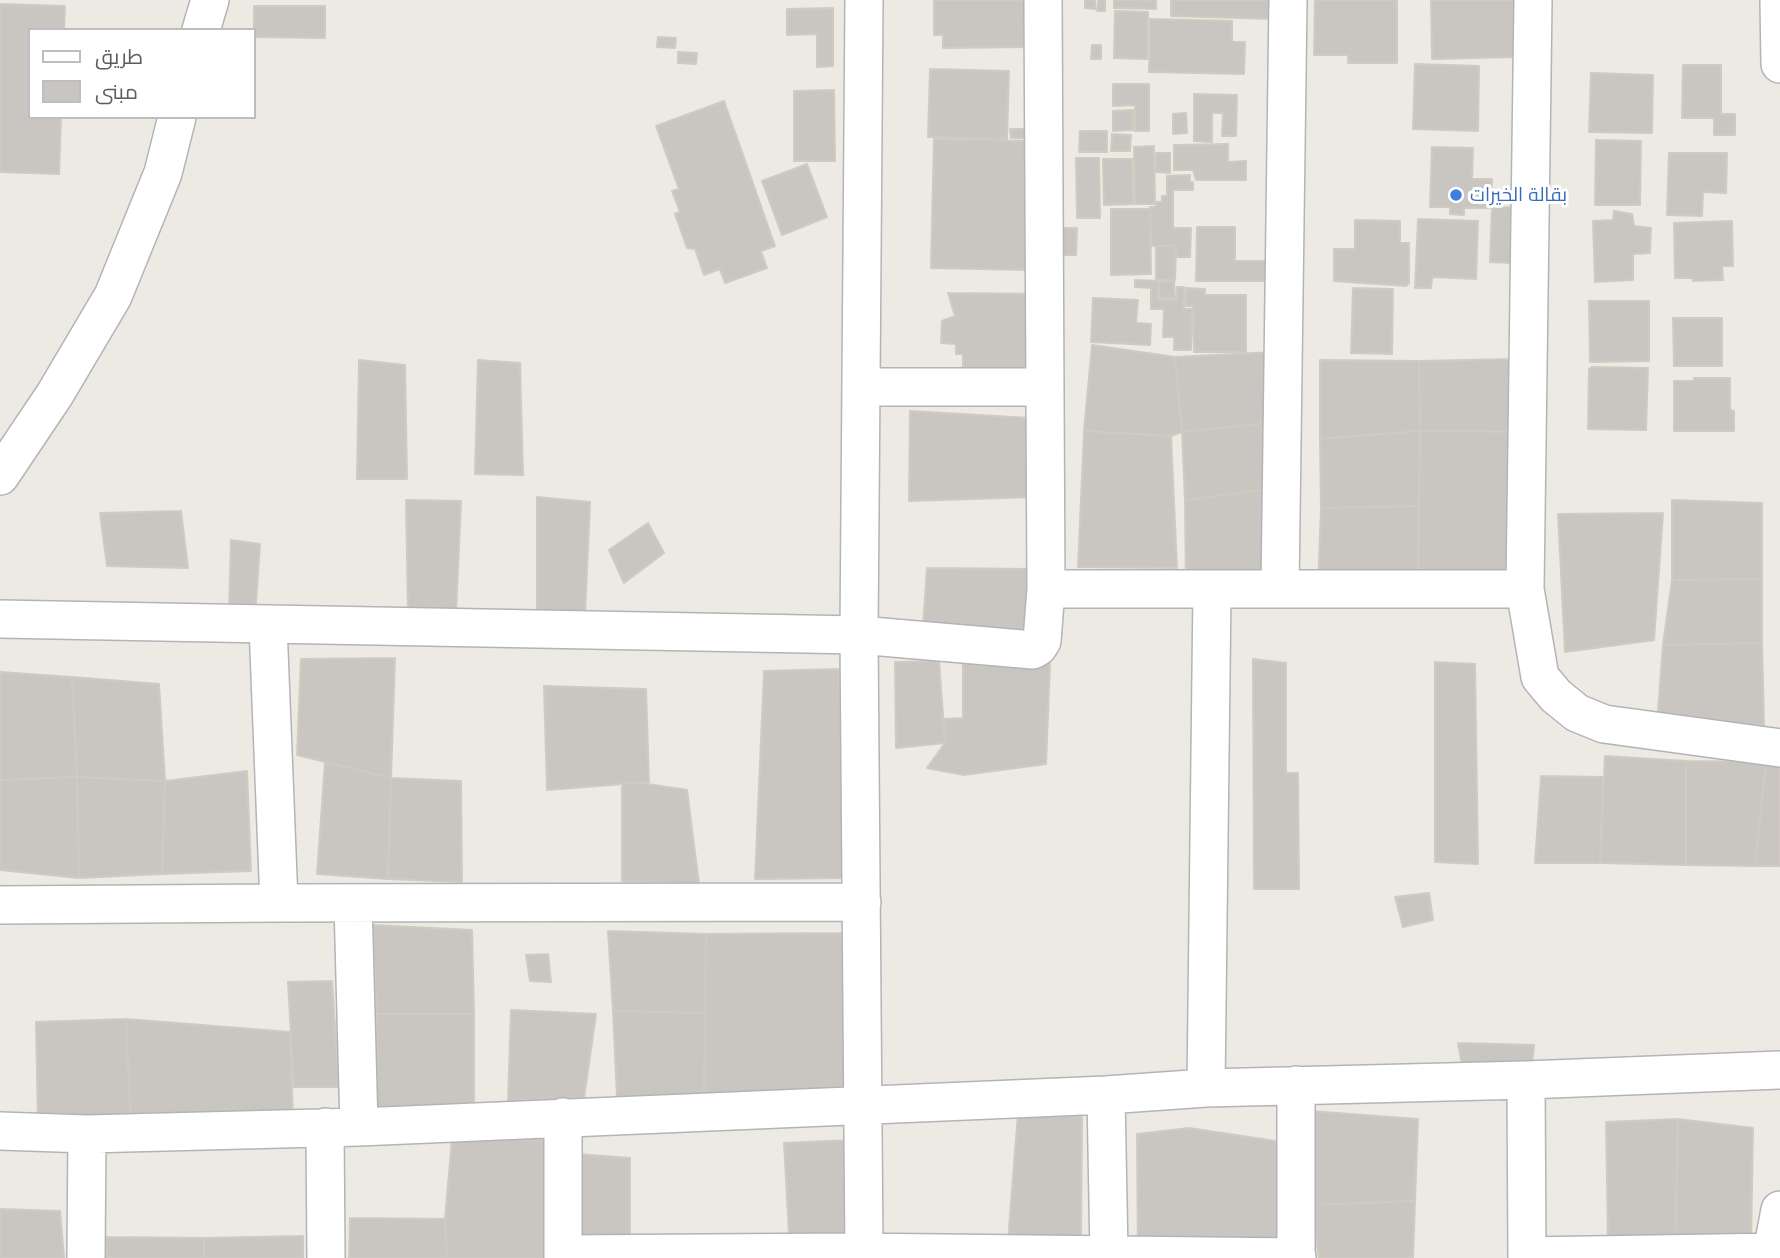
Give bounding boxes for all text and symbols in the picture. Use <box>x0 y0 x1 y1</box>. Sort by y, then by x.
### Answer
legend <box>28 28 256 119</box>
text: طريق <box>95 43 143 69</box>
text: مبنى <box>95 78 138 104</box>
place label: بقالة الخيرات <box>1470 184 1567 206</box>
marker: بقالة الخيرات <box>1448 187 1464 203</box>

